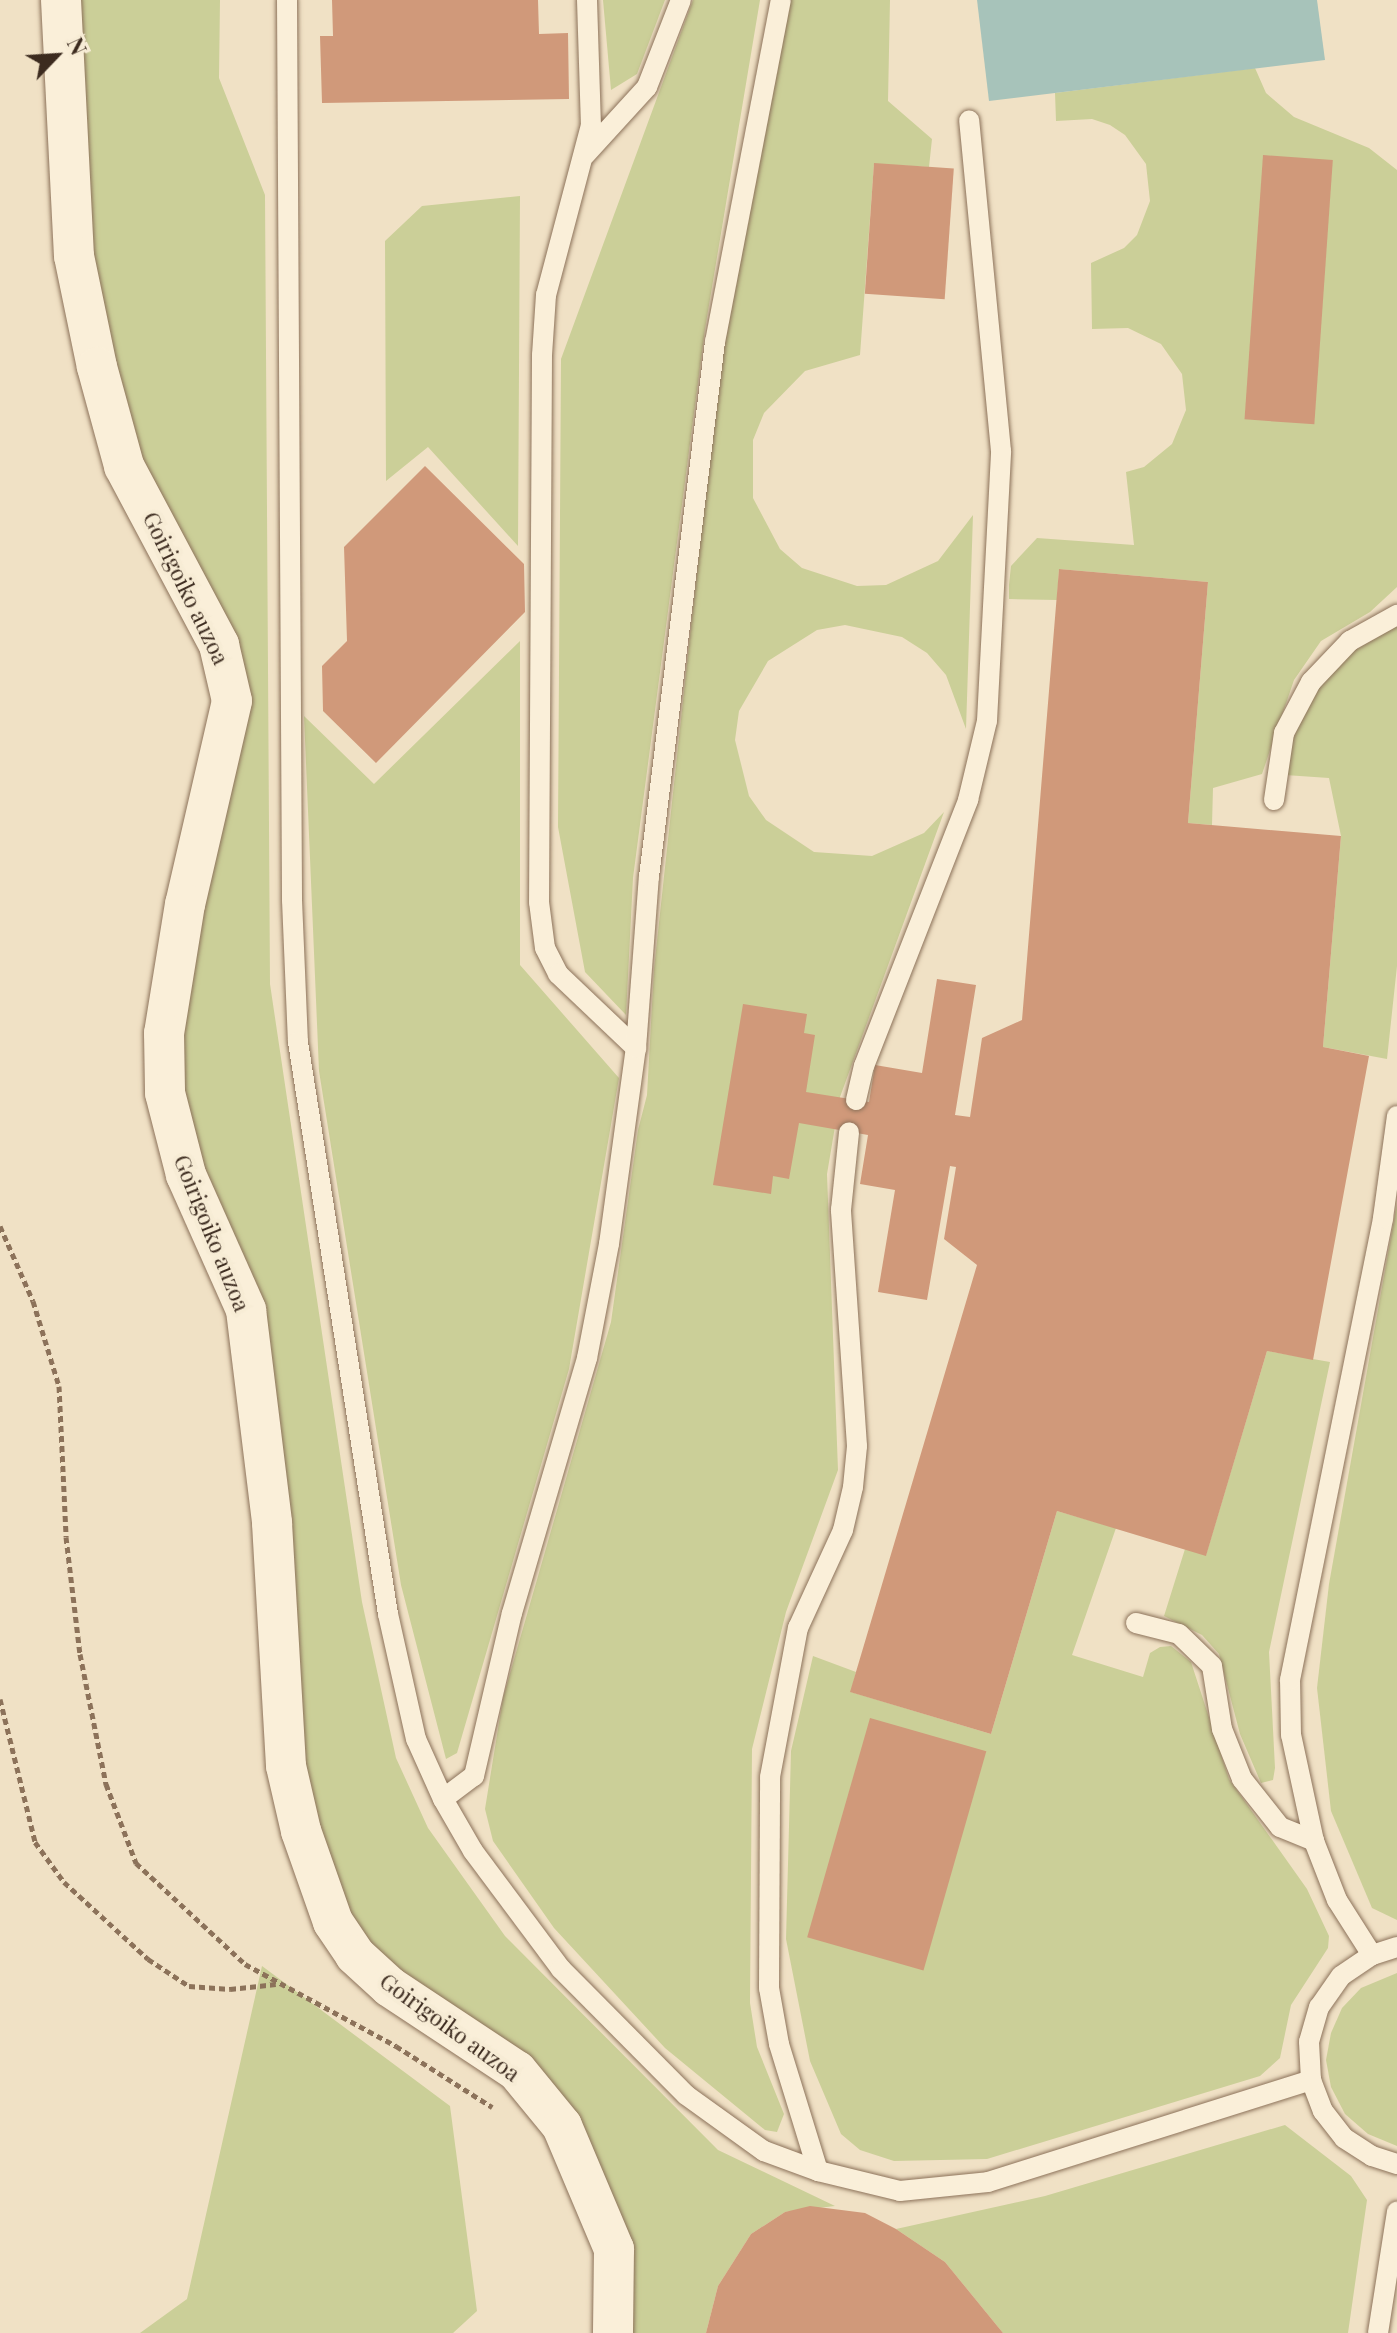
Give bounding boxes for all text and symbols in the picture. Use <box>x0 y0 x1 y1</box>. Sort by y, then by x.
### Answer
north arrow <box>16 16 96 96</box>
text: N <box>61 32 95 59</box>
street label: Goirigoiko auzoa <box>138 507 234 669</box>
street label: Goirigoiko auzoa <box>169 1151 255 1315</box>
street label: Goirigoiko auzoa <box>375 1967 525 2087</box>

